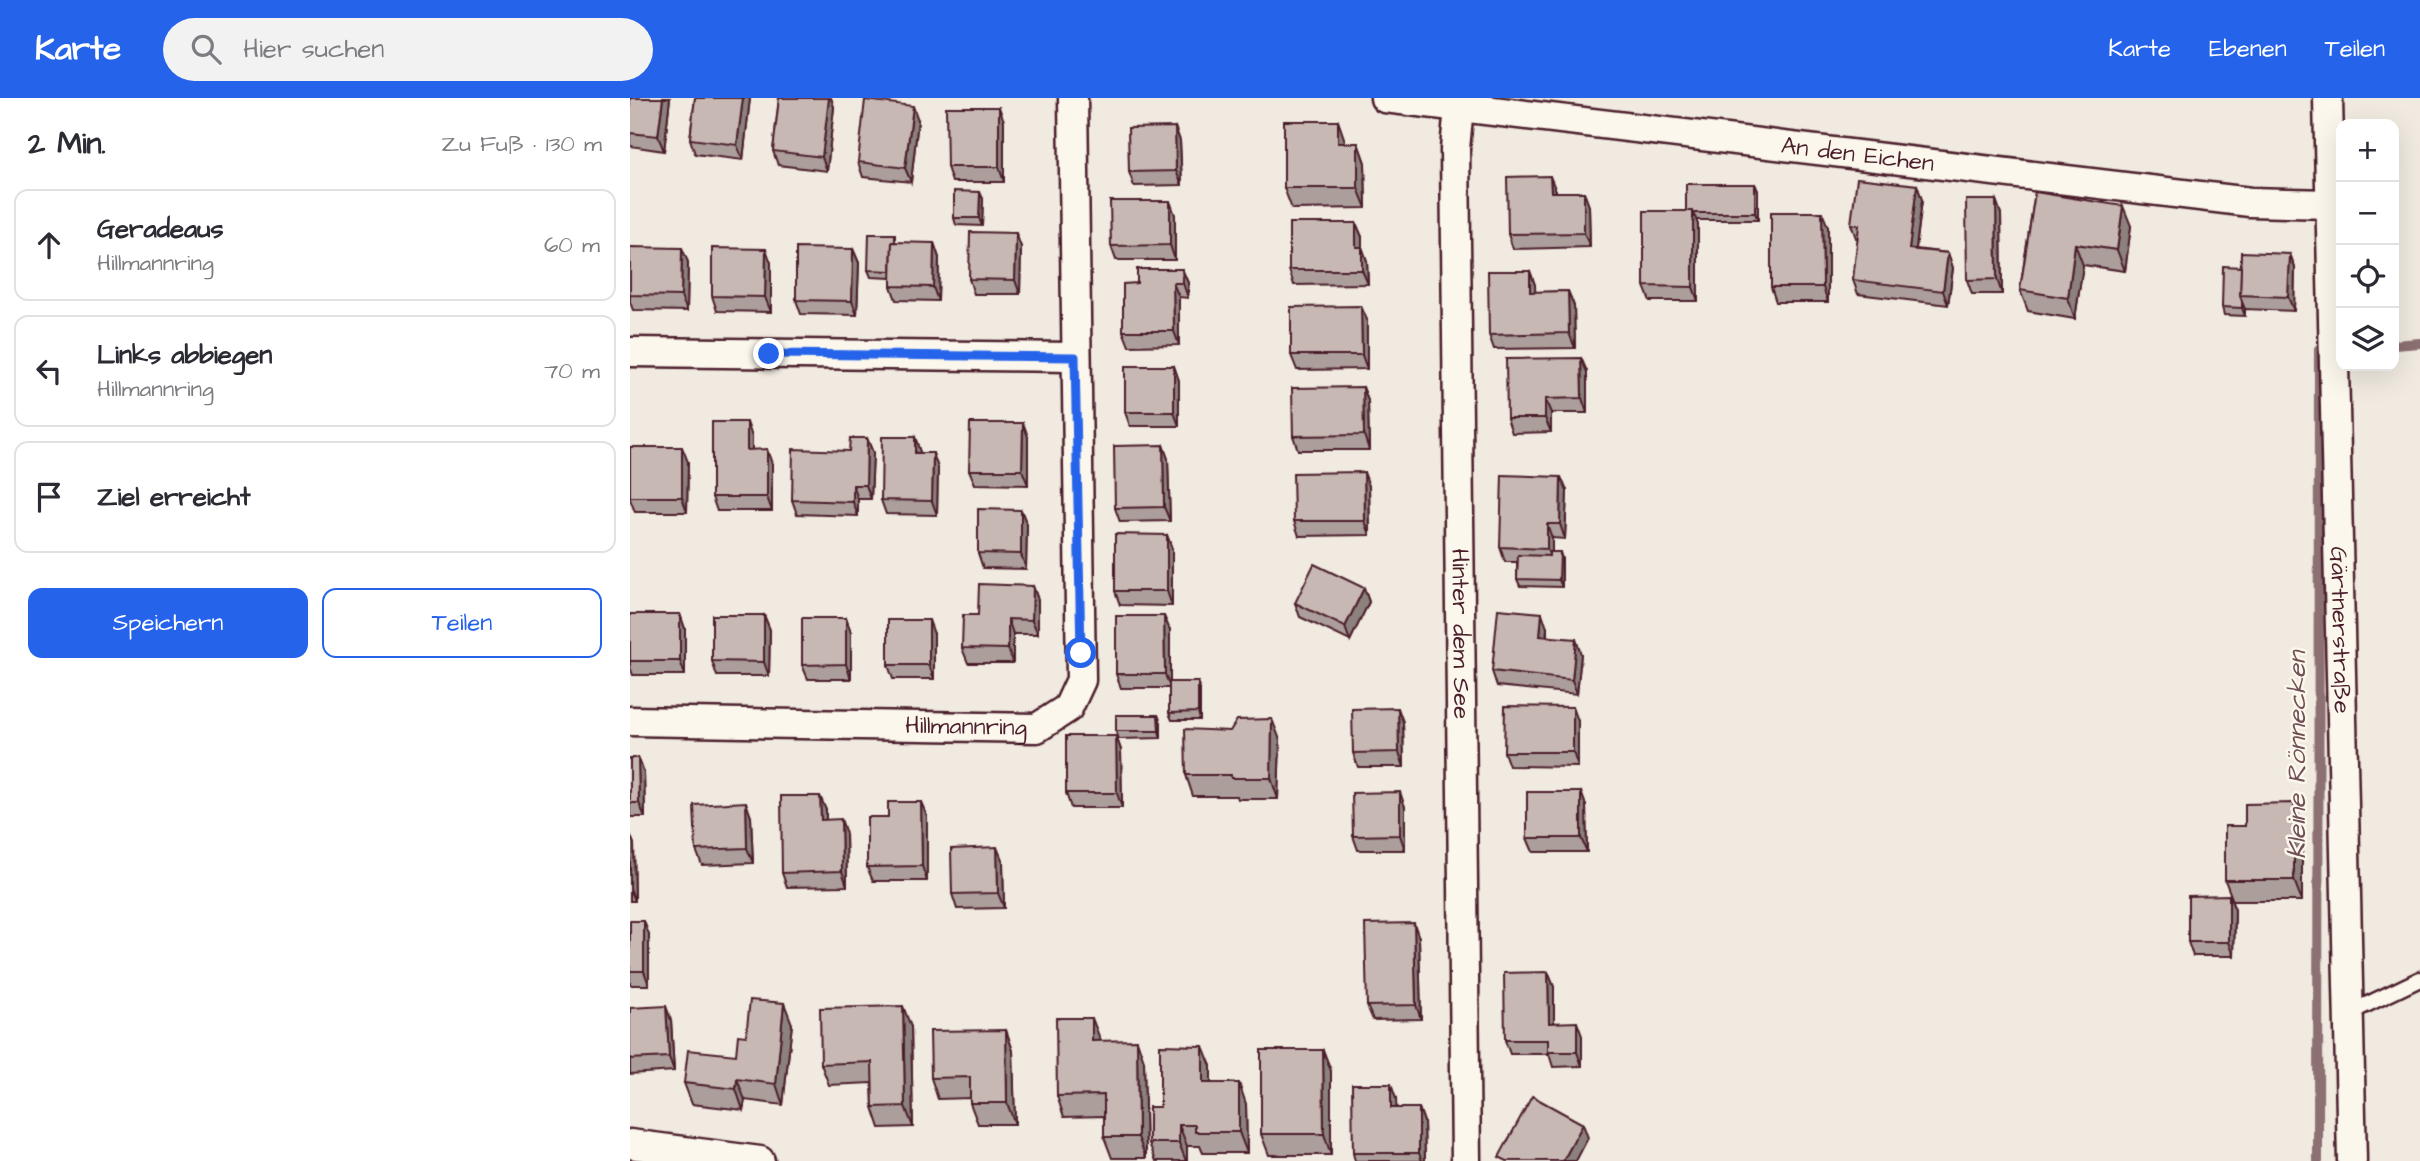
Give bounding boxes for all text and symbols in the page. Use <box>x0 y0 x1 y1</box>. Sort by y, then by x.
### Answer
search box <box>163 18 653 81</box>
text: Karte <box>35 26 121 72</box>
icon: search <box>187 30 225 68</box>
text: Hier suchen <box>243 31 384 67</box>
text: Karte <box>2108 32 2171 66</box>
text: Ebenen <box>2209 32 2287 66</box>
text: Teilen <box>2325 32 2385 66</box>
map controls <box>2336 119 2399 371</box>
button: + <box>2336 119 2399 182</box>
text: 2 Min. <box>28 123 106 165</box>
text: Zu Fuß · 130 m <box>441 128 602 160</box>
street label: An den Eichen <box>1779 129 1936 181</box>
button: − <box>2336 182 2399 245</box>
text: Geradeaus <box>97 211 224 247</box>
icon: ahead <box>30 226 68 264</box>
text: 60 m <box>544 229 600 261</box>
button: locate <box>2336 245 2399 308</box>
text: Hillmannring <box>97 247 214 279</box>
button: layers <box>2336 308 2399 371</box>
text: Links abbiegen <box>97 337 272 373</box>
route end <box>753 338 784 369</box>
icon: left <box>30 352 68 390</box>
text: 70 m <box>544 355 600 387</box>
text: Hillmannring <box>97 373 214 405</box>
icon: arrive <box>30 478 68 516</box>
text: Ziel erreicht <box>97 479 251 515</box>
street label: Gärtnerstraße <box>2321 546 2359 714</box>
street label: Hinter dem See <box>1442 548 1478 719</box>
button: Speichern <box>28 588 308 658</box>
button: Teilen <box>322 588 602 658</box>
route start <box>1065 637 1096 668</box>
water label: Kleine Rönnecken <box>2279 649 2315 859</box>
street label: Hillmannring <box>905 709 1027 746</box>

